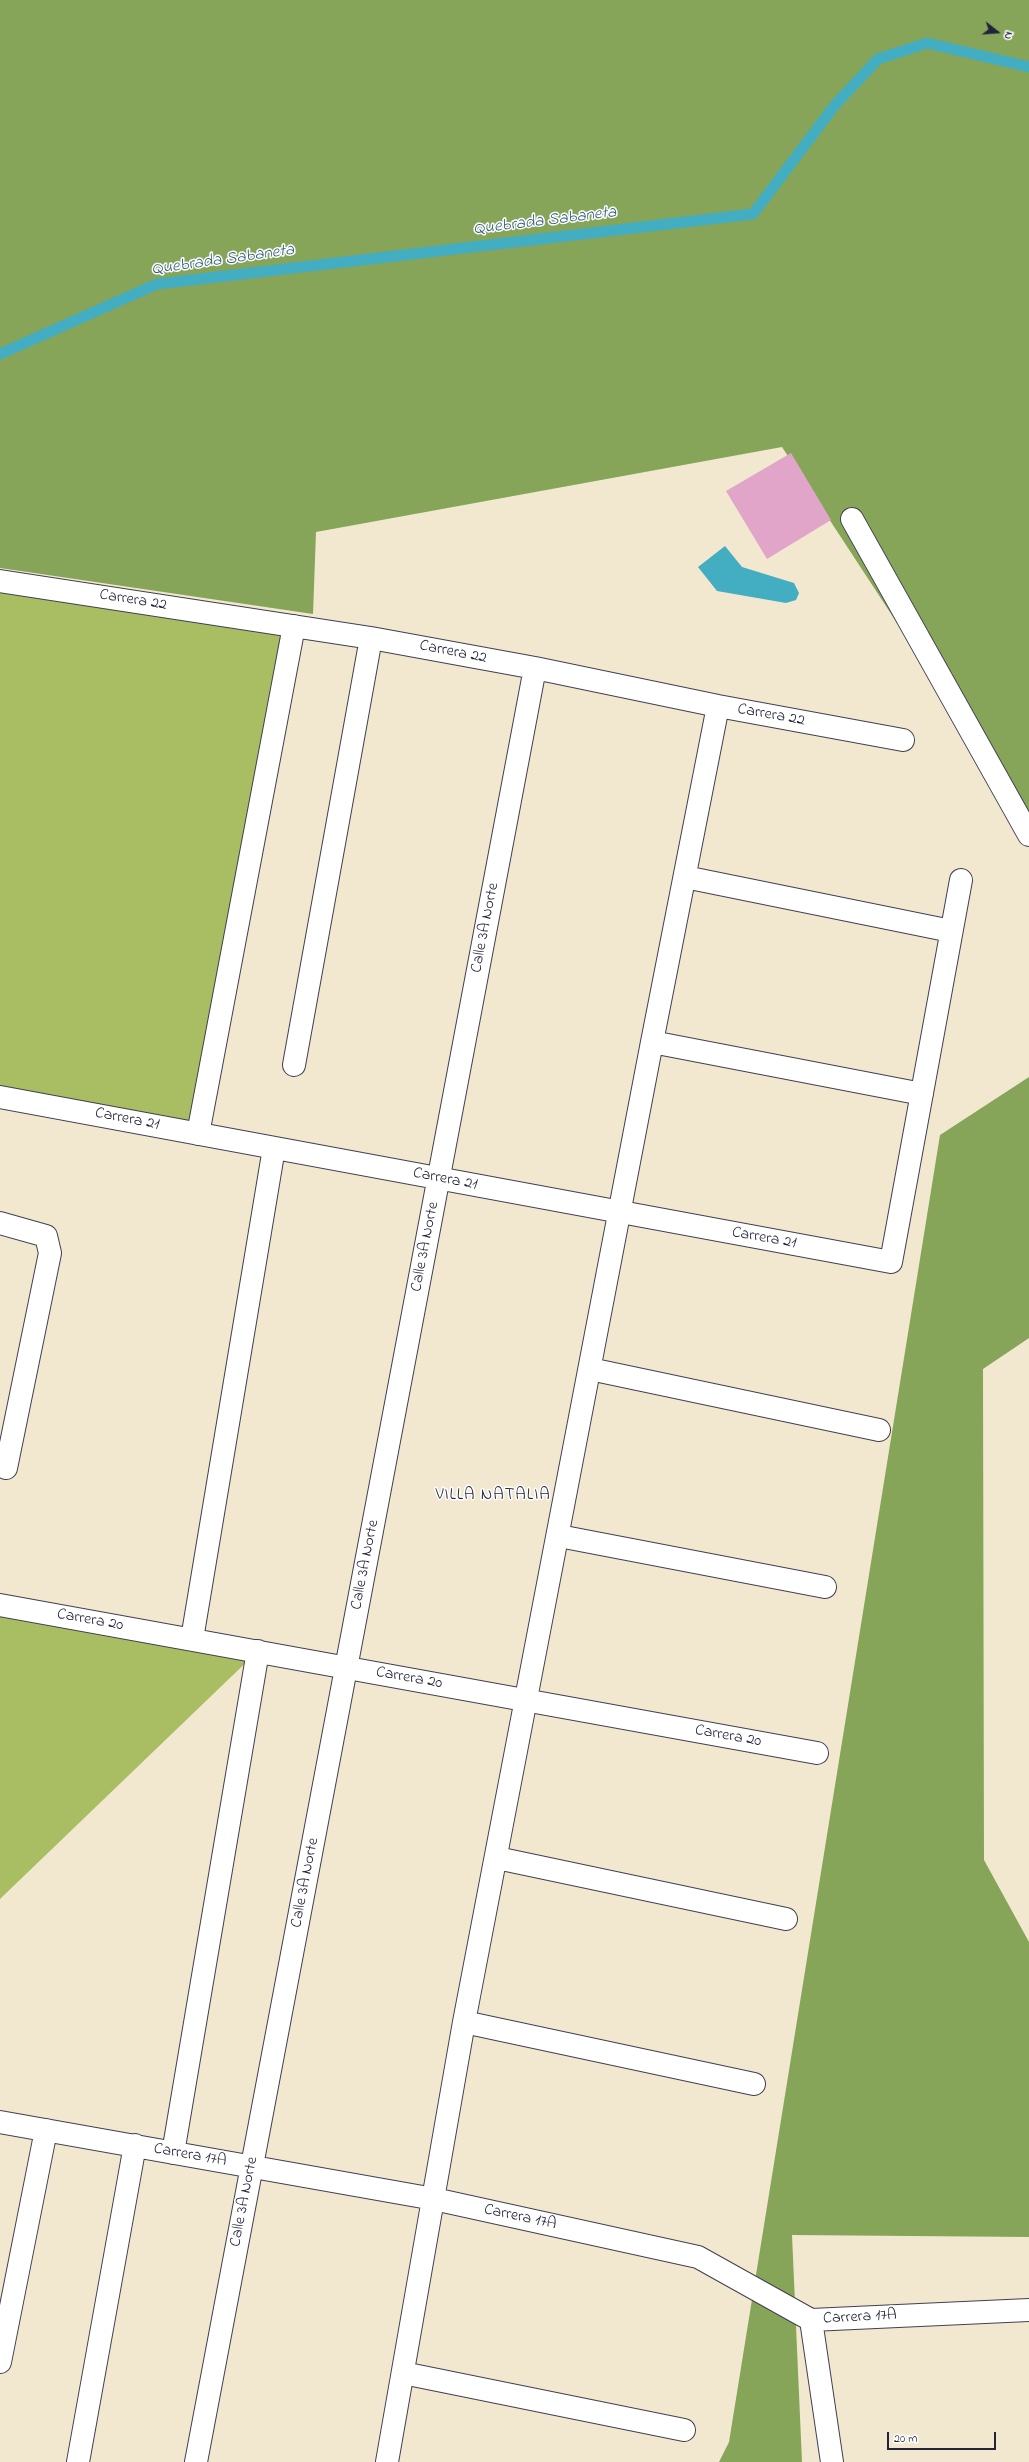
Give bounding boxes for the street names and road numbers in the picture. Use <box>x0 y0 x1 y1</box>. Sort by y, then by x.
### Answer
street label: Carrera 22 <box>98 586 168 616</box>
street label: Carrera 22 <box>418 637 488 669</box>
street label: Carrera 22 <box>736 701 806 731</box>
street label: Calle 3A Norte <box>468 881 504 975</box>
street label: Carrera 21 <box>93 1104 161 1136</box>
street label: Carrera 21 <box>411 1164 479 1196</box>
street label: Calle 3A Norte <box>408 1200 444 1294</box>
street label: Carrera 21 <box>730 1224 798 1254</box>
street label: Calle 3A Norte <box>348 1518 384 1612</box>
street label: Carrera 20 <box>55 1606 125 1636</box>
street label: Carrera 20 <box>374 1664 444 1694</box>
street label: Carrera 20 <box>693 1722 763 1752</box>
street label: Calle 3A Norte <box>288 1836 324 1930</box>
street label: Carrera 17A <box>152 2140 228 2172</box>
street label: Calle 3A Norte <box>227 2155 263 2249</box>
street label: Carrera 17A <box>482 2201 558 2235</box>
street label: Carrera 17A <box>823 2306 897 2330</box>

